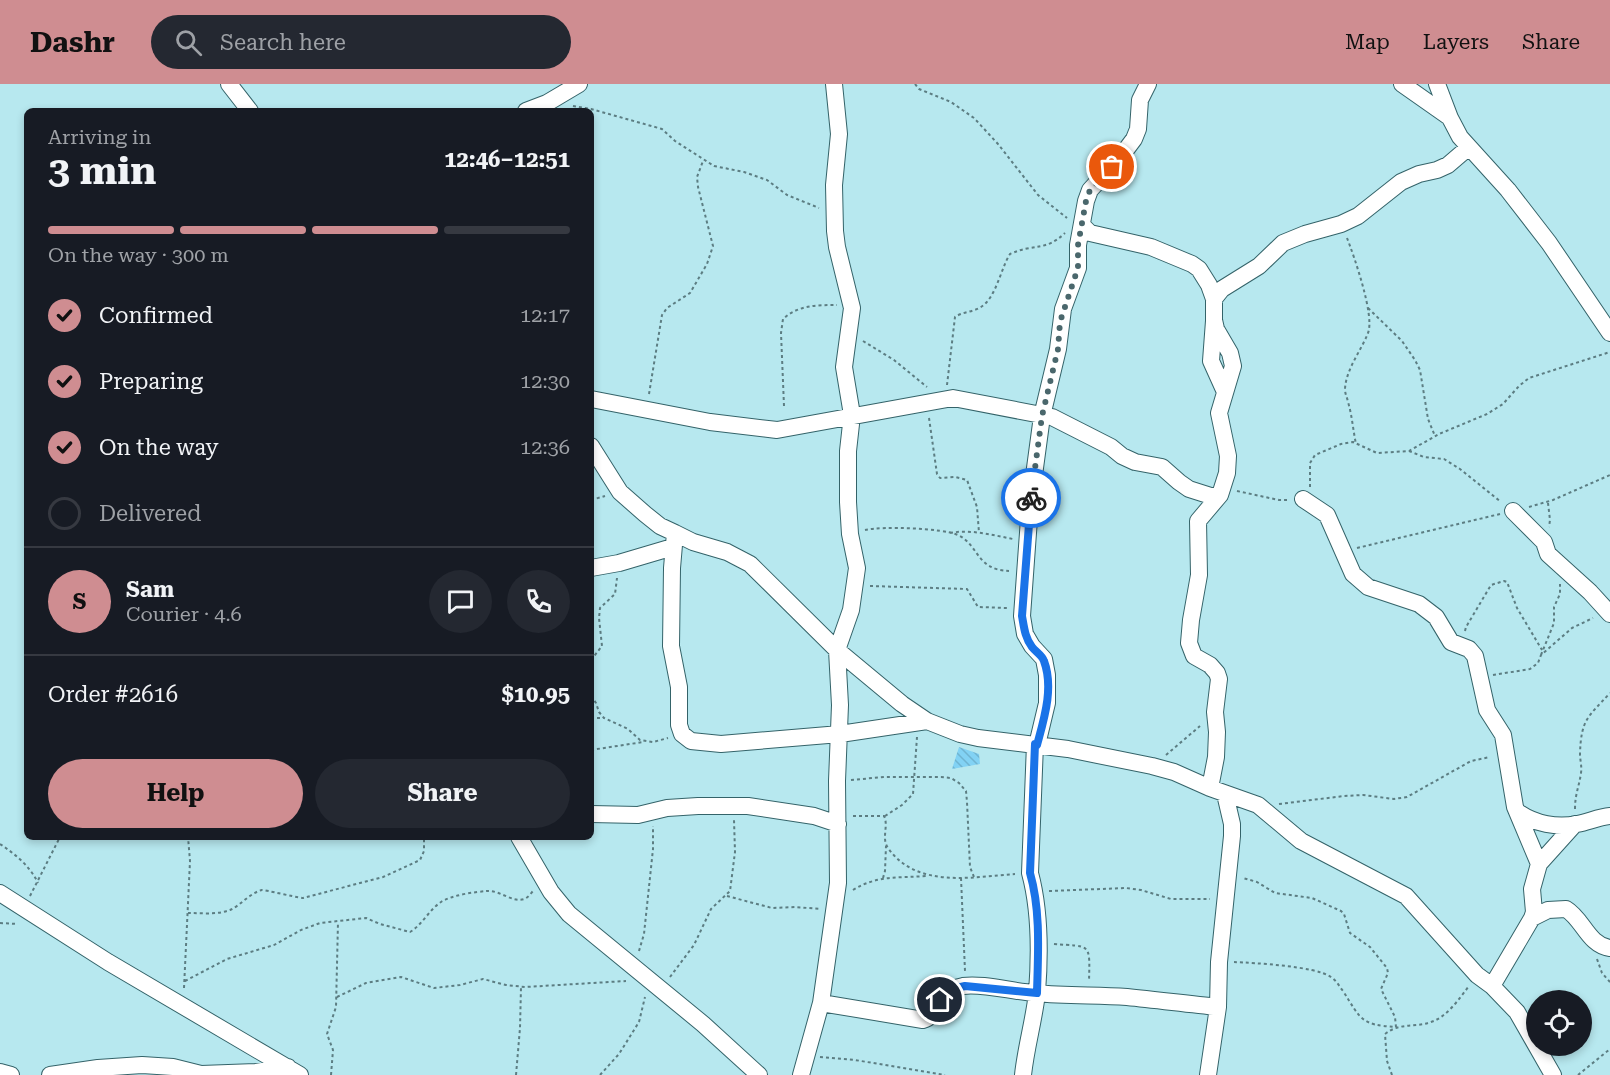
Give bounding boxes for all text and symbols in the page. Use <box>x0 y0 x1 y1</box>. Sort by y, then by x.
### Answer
search box <box>151 15 571 69</box>
text: Dashr <box>30 26 115 59</box>
icon: search <box>172 26 205 59</box>
text: Search here <box>220 30 346 55</box>
text: Map <box>1345 30 1390 54</box>
text: Layers <box>1423 30 1489 54</box>
text: Share <box>1522 30 1580 54</box>
text: Arriving in <box>48 125 151 149</box>
pin <box>1086 141 1137 192</box>
text: 12:46–12:51 <box>444 147 570 172</box>
text: 3 min <box>48 148 156 194</box>
icon: bag <box>1095 150 1128 183</box>
text: On the way · 300 m <box>48 243 229 267</box>
icon: check <box>48 299 81 332</box>
text: Confirmed <box>99 303 213 328</box>
text: 12:17 <box>520 303 570 327</box>
icon: check <box>48 365 81 398</box>
text: Preparing <box>99 369 203 394</box>
text: 12:30 <box>520 369 570 393</box>
icon: check <box>48 431 81 464</box>
text: On the way <box>99 435 219 460</box>
text: 12:36 <box>520 435 570 459</box>
courier <box>1001 468 1061 528</box>
icon: bike <box>1015 482 1048 515</box>
text: Delivered <box>99 501 201 526</box>
button: chat <box>429 570 492 633</box>
button: phone <box>507 570 570 633</box>
text: Sam <box>126 577 174 602</box>
text: S <box>73 589 86 614</box>
text: Courier · 4.6 <box>126 602 242 626</box>
text: Order #2616 <box>48 682 178 707</box>
text: $10.95 <box>501 682 570 707</box>
button: Help <box>48 759 303 828</box>
button: Share <box>315 759 570 828</box>
pin <box>914 974 965 1025</box>
icon: home <box>923 983 956 1016</box>
map controls <box>1526 990 1592 1056</box>
button: locate <box>1526 990 1592 1056</box>

